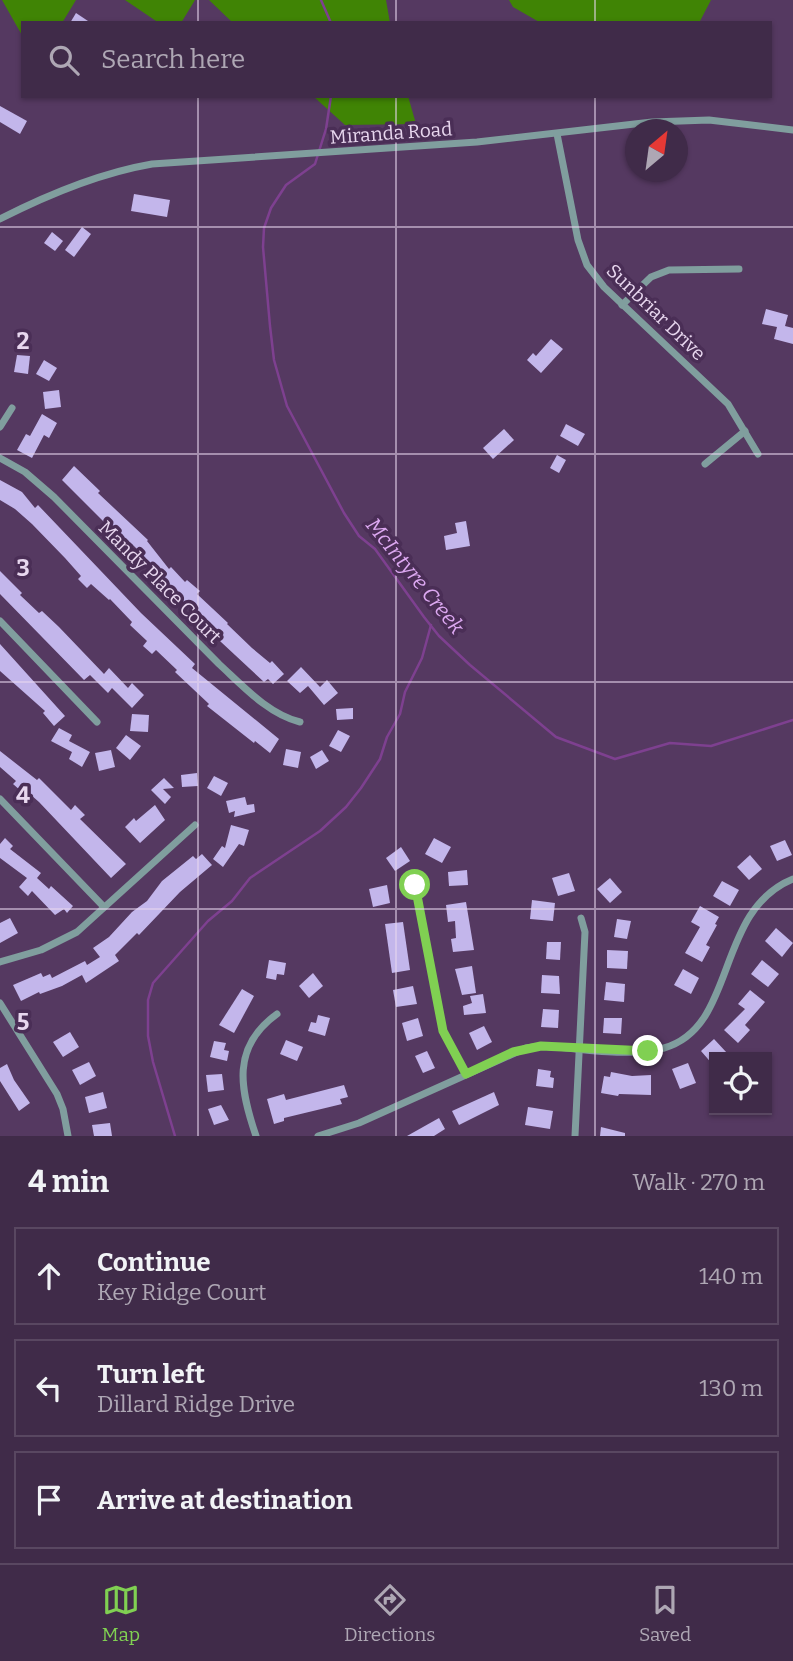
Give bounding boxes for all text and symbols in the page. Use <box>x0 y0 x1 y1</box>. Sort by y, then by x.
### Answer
search box <box>21 21 772 98</box>
icon: search <box>45 41 83 79</box>
text: Search here <box>101 44 245 75</box>
street label: Miranda Road <box>329 117 453 149</box>
north arrow <box>625 119 688 182</box>
street label: Sunbriar Drive <box>602 259 710 365</box>
text: 2 <box>17 327 30 355</box>
water label: McIntyre Creek <box>360 513 470 640</box>
street label: Mandy Place Court <box>94 516 226 648</box>
text: 3 <box>16 554 30 582</box>
text: 4 <box>16 781 30 809</box>
route start <box>399 869 430 900</box>
text: 5 <box>17 1008 29 1036</box>
route end <box>632 1035 663 1066</box>
map controls <box>709 1052 772 1115</box>
button: locate <box>709 1052 772 1115</box>
text: 4 min <box>28 1164 109 1200</box>
text: Walk · 270 m <box>632 1168 765 1196</box>
text: Continue <box>97 1247 211 1278</box>
icon: ahead <box>30 1257 68 1295</box>
text: 140 m <box>699 1262 763 1290</box>
text: Key Ridge Court <box>97 1278 266 1306</box>
text: Turn left <box>97 1359 205 1390</box>
icon: left <box>30 1369 68 1407</box>
text: 130 m <box>699 1374 763 1402</box>
text: Dillard Ridge Drive <box>97 1390 295 1418</box>
icon: arrive <box>30 1481 68 1519</box>
text: Arrive at destination <box>97 1485 352 1516</box>
tab: Map <box>102 1581 140 1646</box>
tab: Directions <box>344 1581 435 1646</box>
tab: Saved <box>639 1581 691 1646</box>

